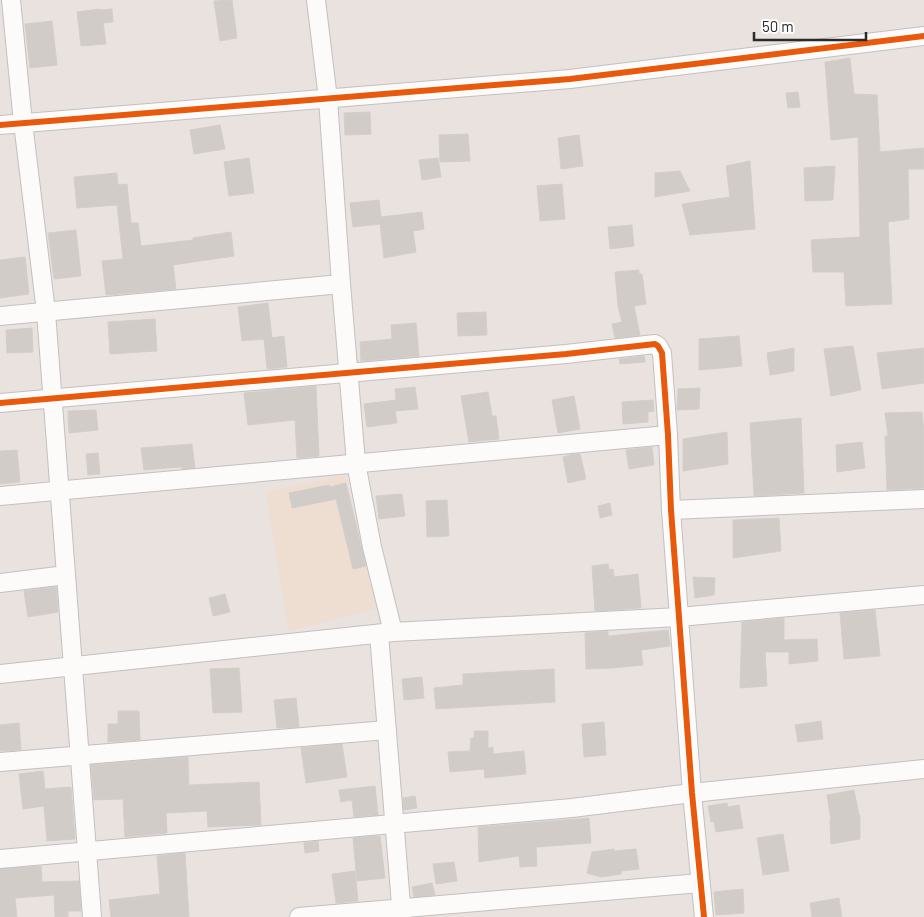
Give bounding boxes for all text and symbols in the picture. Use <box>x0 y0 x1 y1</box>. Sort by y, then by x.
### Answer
scale bar <box>754 10 866 42</box>
text: 50 m <box>762 17 794 35</box>

